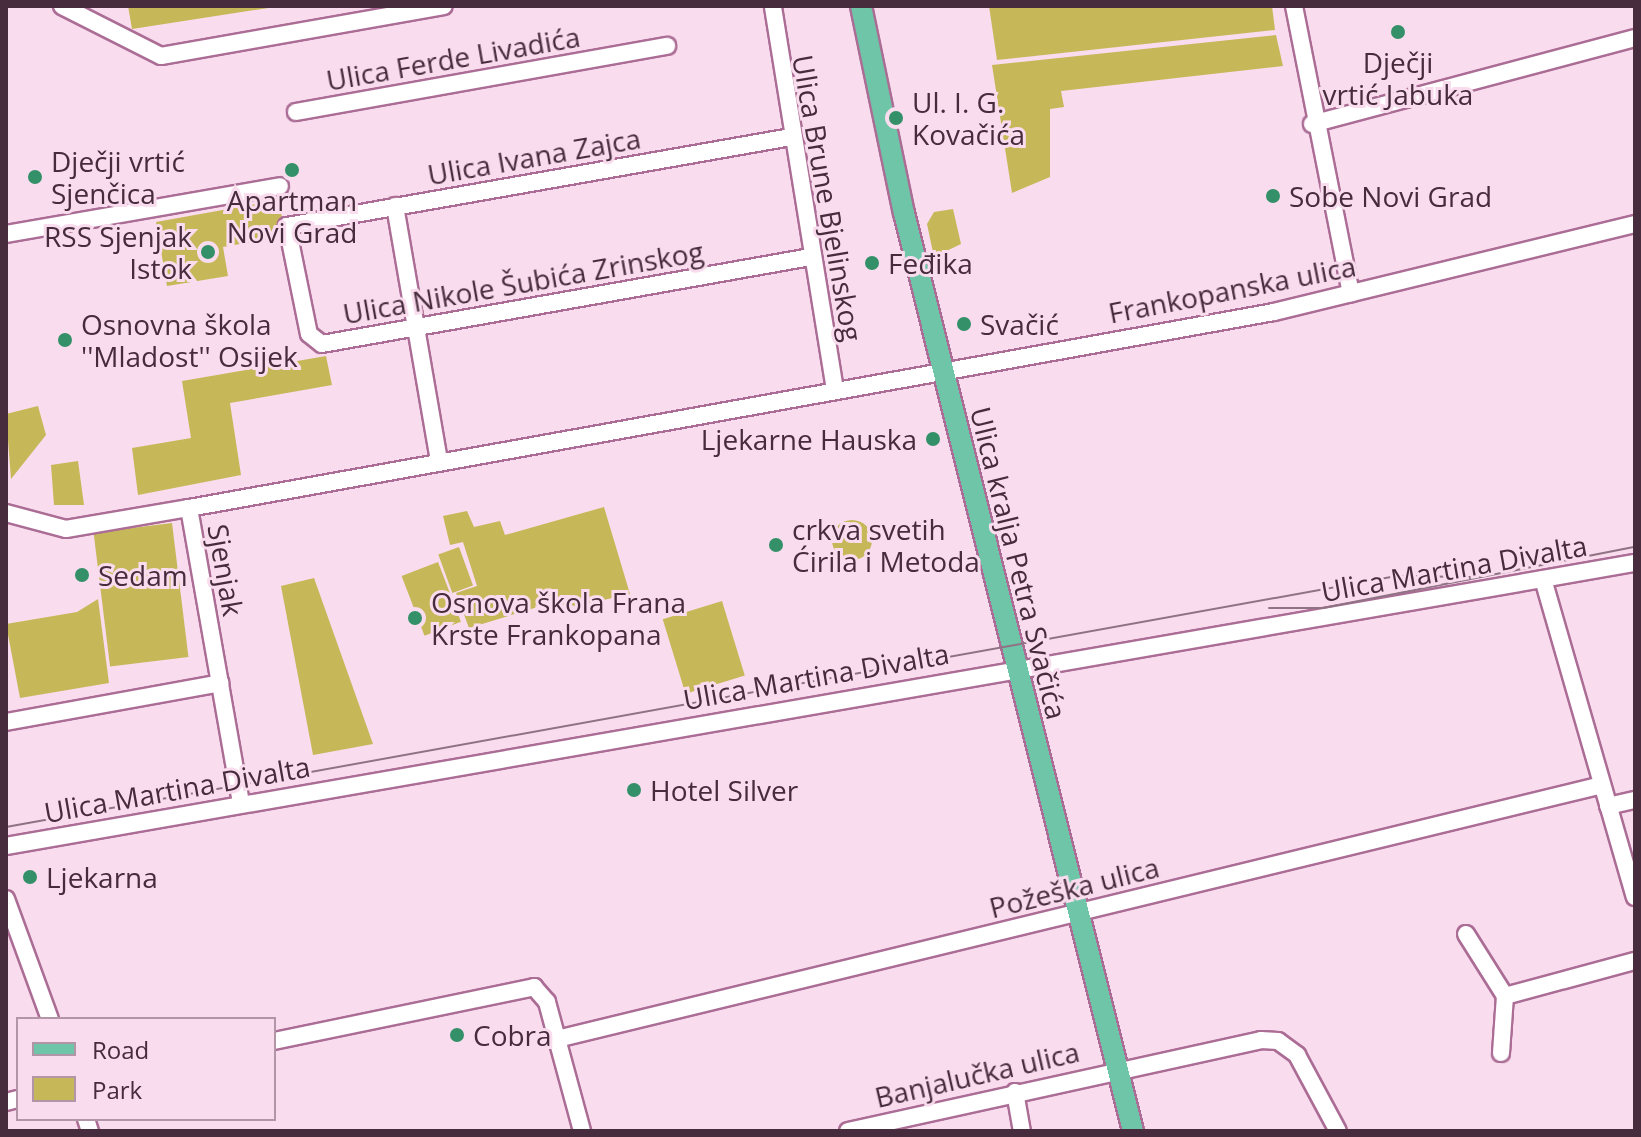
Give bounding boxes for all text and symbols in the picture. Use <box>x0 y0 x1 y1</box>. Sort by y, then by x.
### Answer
street label: Ulica Ferde Livadića <box>324 19 582 97</box>
marker: Dječji vrtić Jabuka <box>1389 23 1407 41</box>
place label: Dječji vrtić Jabuka <box>1323 45 1473 111</box>
street label: Ulica Brune Bjelinskog <box>786 52 870 344</box>
place label: Ul. I. G. Kovačića <box>912 85 1025 151</box>
marker: Ul. I. G. Kovačića <box>887 109 905 127</box>
street label: Ulica Ivana Zajca <box>425 121 643 191</box>
place label: Dječji vrtić Sjenčica <box>51 144 185 210</box>
marker: Apartman Novi Grad <box>283 161 301 179</box>
marker: Dječji vrtić Sjenčica <box>26 168 44 186</box>
place label: Sobe Novi Grad <box>1289 179 1492 213</box>
place label: Apartman Novi Grad <box>227 183 357 249</box>
marker: Sobe Novi Grad <box>1264 187 1282 205</box>
place label: RSS Sjenjak Istok <box>44 219 192 285</box>
street label: Ulica Nikole Šubića Zrinskog <box>340 234 706 330</box>
marker: RSS Sjenjak Istok <box>199 243 217 261</box>
place label: Feđika <box>888 246 973 280</box>
street label: Frankopanska ulica <box>1105 249 1359 329</box>
marker: Feđika <box>863 254 881 272</box>
place label: Osnovna škola ''Mladost'' Osijek <box>81 307 298 373</box>
place label: Svačić <box>980 307 1059 341</box>
marker: Svačić <box>955 315 973 333</box>
marker: Osnovna škola ''Mladost'' Osijek <box>56 331 74 349</box>
street label: Ulica kralja Petra Svačića <box>964 403 1074 723</box>
place label: Ljekarne Hauska <box>701 422 917 456</box>
marker: Ljekarne Hauska <box>924 430 942 448</box>
place label: crkva svetih Ćirila i Metoda <box>792 512 980 578</box>
street label: Sjenjak <box>201 521 251 619</box>
street label: Ulica Martina Divalta <box>1318 528 1590 608</box>
marker: crkva svetih Ćirila i Metoda <box>767 536 785 554</box>
place label: Sedam <box>98 558 188 592</box>
marker: Sedam <box>73 566 91 584</box>
place label: Osnova škola Frana Krste Frankopana <box>431 585 686 651</box>
marker: Osnova škola Frana Krste Frankopana <box>406 609 424 627</box>
street label: Ulica Martina Divalta <box>680 636 952 716</box>
street label: Ulica Martina Divalta <box>41 749 313 829</box>
place label: Hotel Silver <box>650 773 798 807</box>
marker: Hotel Silver <box>625 781 643 799</box>
street label: Požeška ulica <box>986 850 1162 924</box>
place label: Ljekarna <box>46 860 158 894</box>
marker: Ljekarna <box>21 868 39 886</box>
legend <box>16 1017 276 1121</box>
place label: Cobra <box>473 1018 552 1052</box>
marker: Cobra <box>448 1026 466 1044</box>
text: Road <box>92 1033 149 1066</box>
street label: Banjalučka ulica <box>871 1034 1083 1114</box>
text: Park <box>92 1073 142 1106</box>

